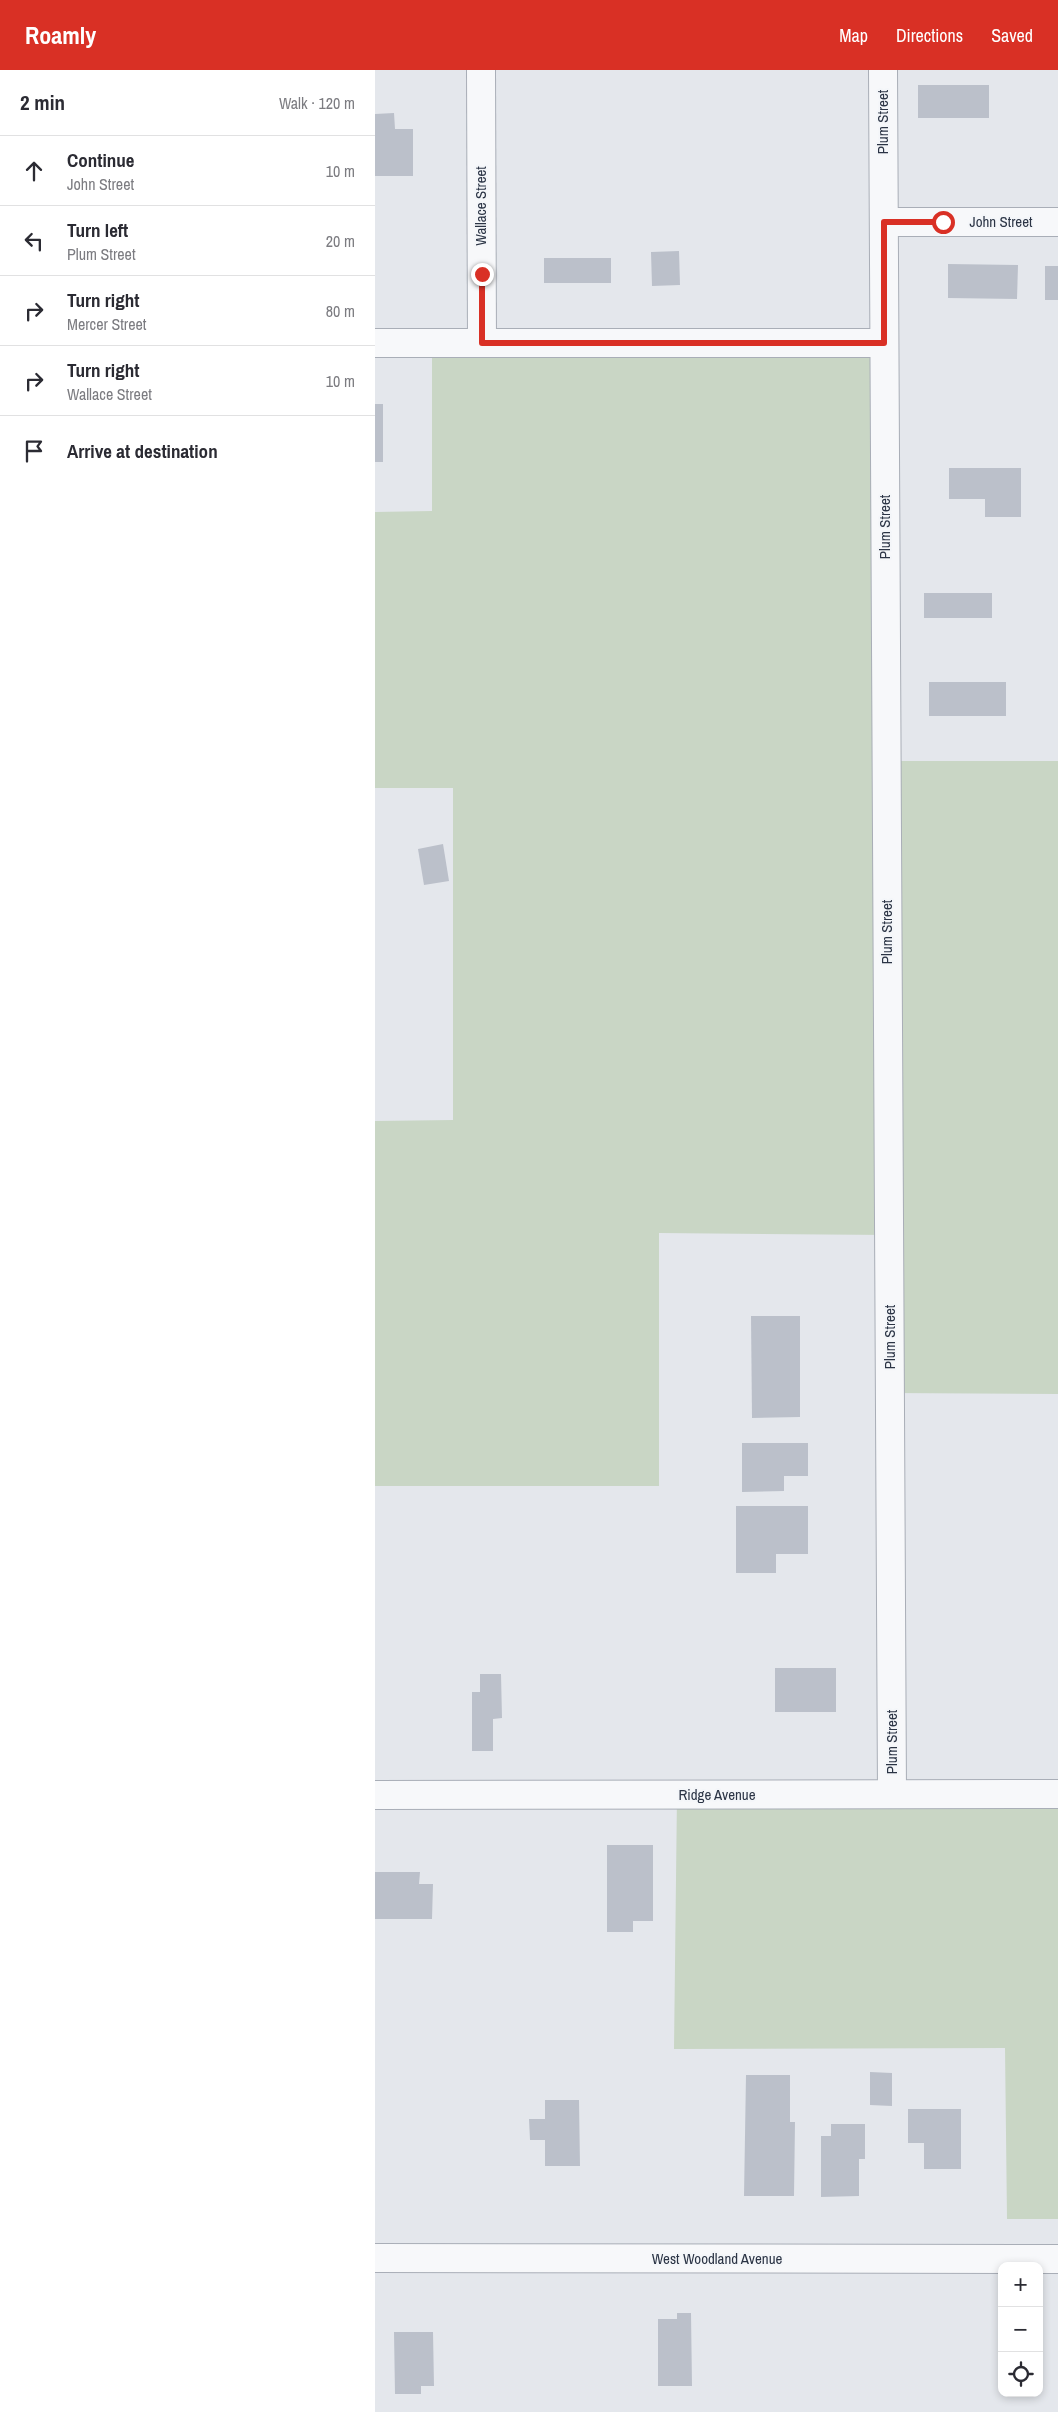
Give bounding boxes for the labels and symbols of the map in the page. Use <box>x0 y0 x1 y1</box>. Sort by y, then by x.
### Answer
street label: Plum Street <box>872 89 893 154</box>
street label: Wallace Street <box>470 166 491 246</box>
route start <box>932 211 955 234</box>
street label: John Street <box>970 211 1033 232</box>
route end <box>471 263 494 286</box>
street label: Plum Street <box>874 494 895 559</box>
street label: Plum Street <box>876 899 897 964</box>
street label: Plum Street <box>879 1304 900 1369</box>
street label: Plum Street <box>881 1709 902 1774</box>
street label: Ridge Avenue <box>678 1784 756 1805</box>
street label: West Woodland Avenue <box>652 2248 782 2269</box>

